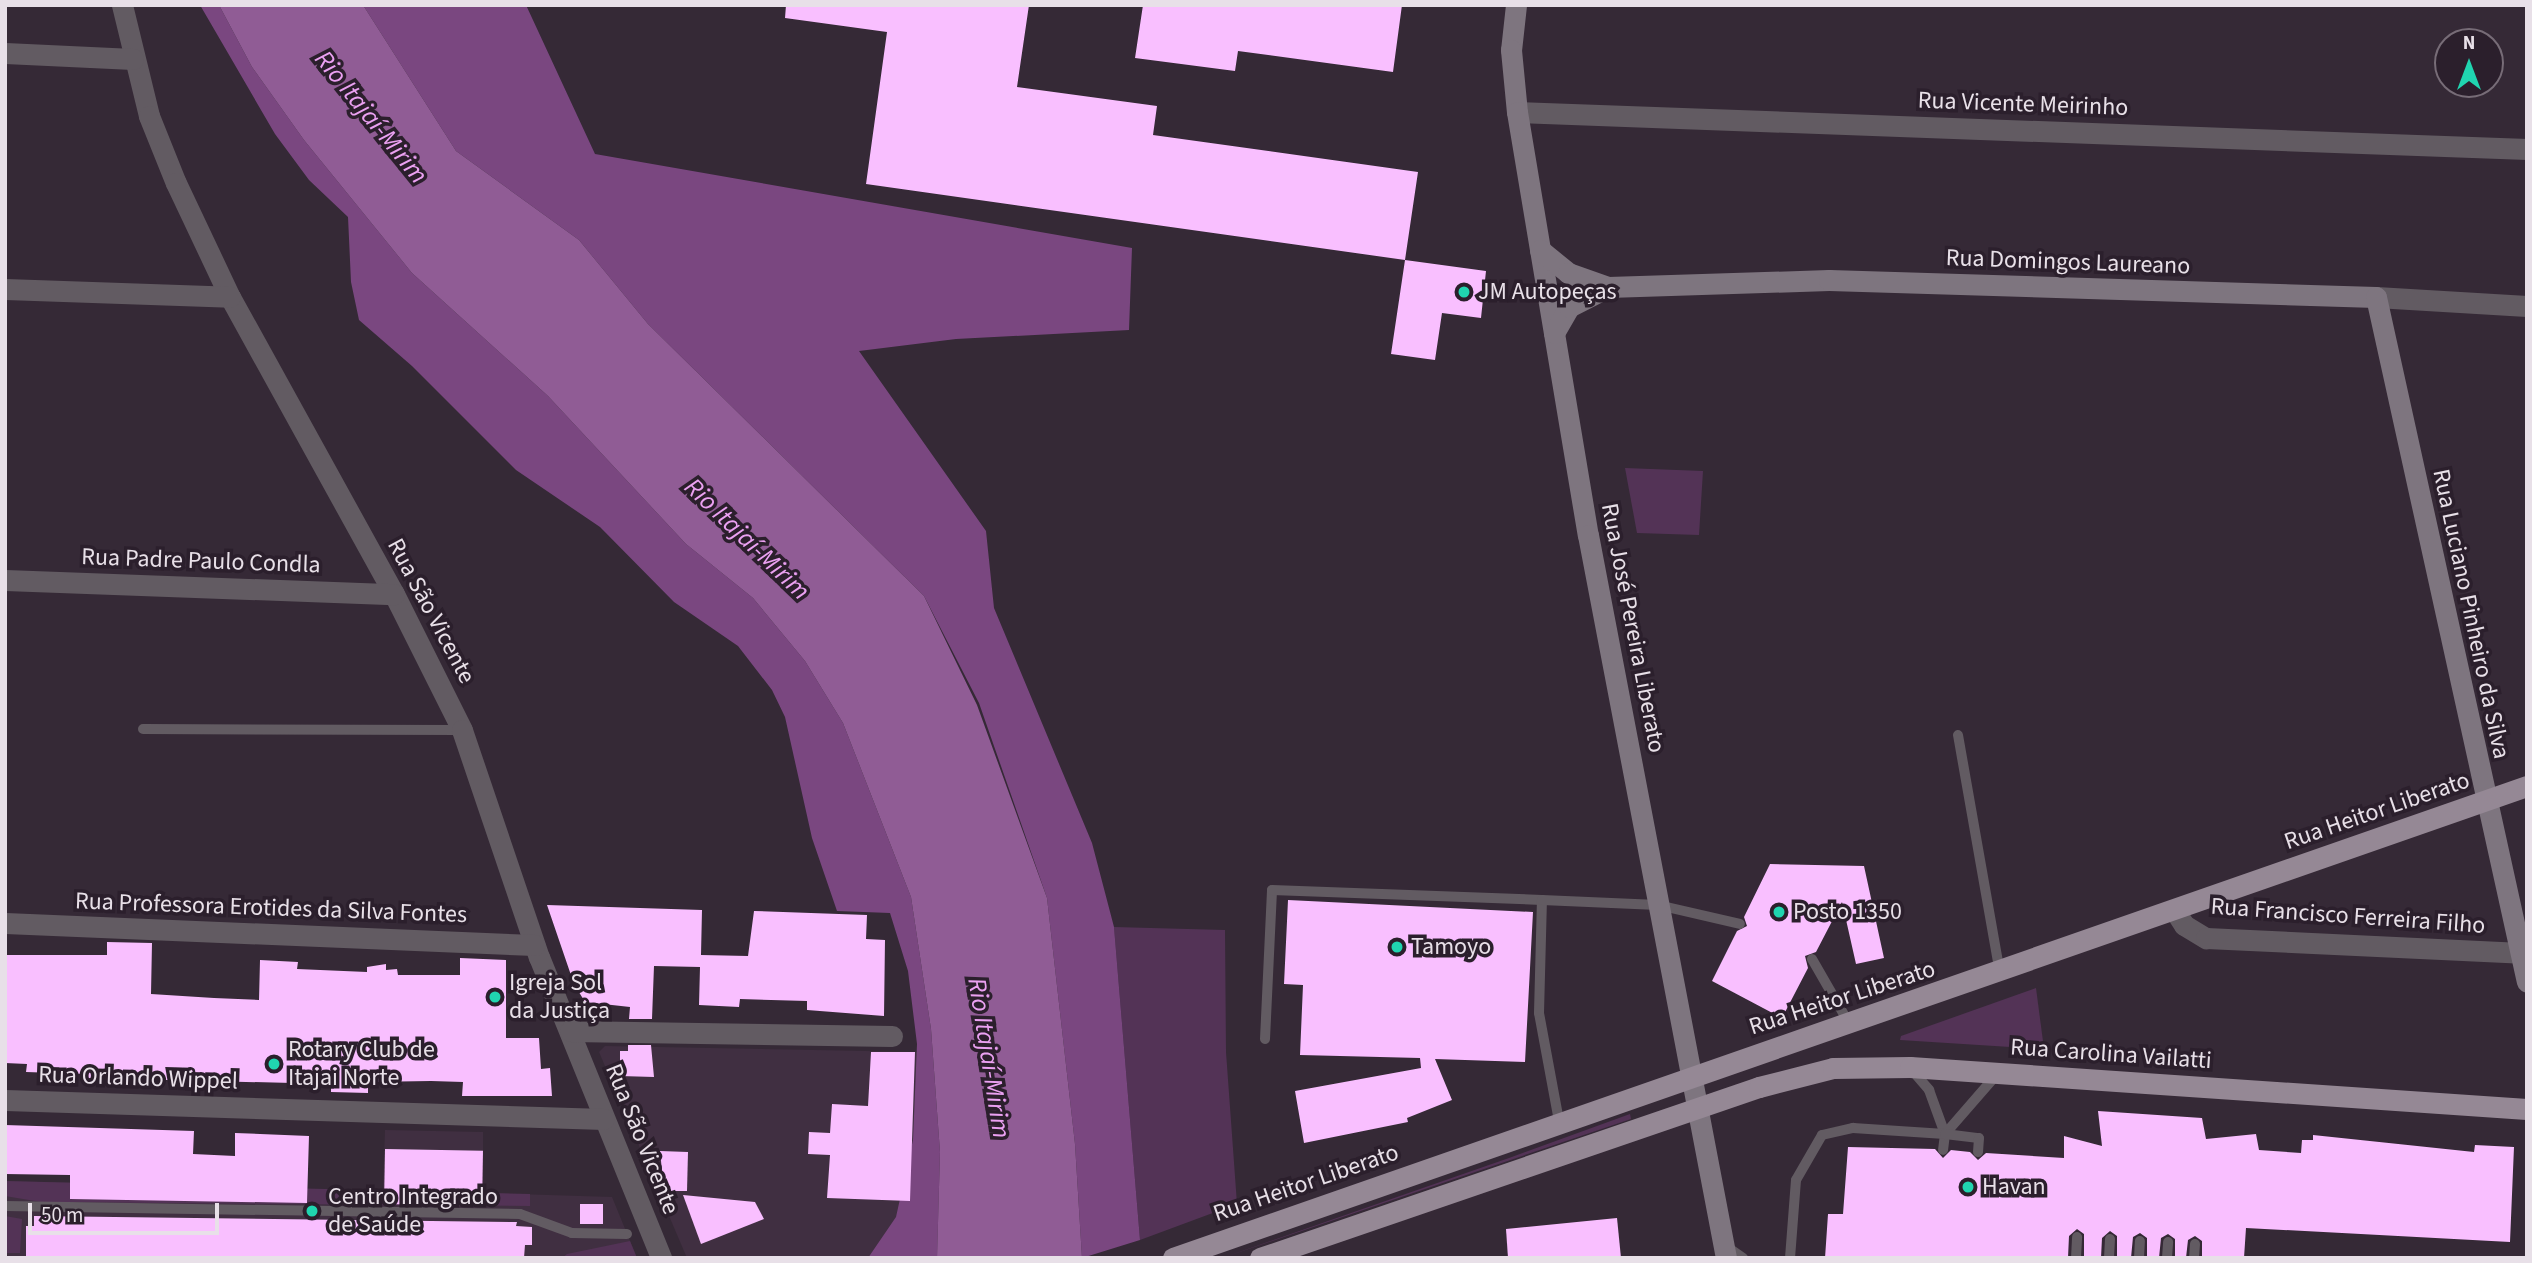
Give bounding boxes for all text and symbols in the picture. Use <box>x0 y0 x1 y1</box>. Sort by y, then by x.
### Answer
north arrow <box>2434 28 2504 98</box>
text: N <box>2463 30 2475 57</box>
water label: Rio Itajaí-Mirim <box>308 44 434 190</box>
street label: Rua Vicente Meirinho <box>1917 86 2129 122</box>
street label: Rua Domingos Laureano <box>1945 243 2191 281</box>
place label: JM Autopeças <box>1478 278 1617 306</box>
marker: JM Autopeças <box>1456 284 1472 300</box>
street label: Rua Luciano Pinheiro da Silva <box>2426 467 2516 761</box>
water label: Rio Itajaí-Mirim <box>678 471 816 607</box>
street label: Rua José Pereira Liberato <box>1595 501 1671 755</box>
street label: Rua São Vicente <box>381 534 481 688</box>
street label: Rua Padre Paulo Condla <box>81 542 321 580</box>
street label: Rua Heitor Liberato <box>2281 766 2473 856</box>
street label: Rua Professora Erotides da Silva Fontes <box>75 887 467 929</box>
street label: Rua Francisco Ferreira Filho <box>2210 892 2486 940</box>
place label: Posto 1350 <box>1793 898 1902 926</box>
marker: Posto 1350 <box>1771 904 1787 920</box>
place label: Tamoyo <box>1411 933 1491 961</box>
marker: Tamoyo <box>1389 939 1405 955</box>
street label: Rua Heitor Liberato <box>1745 954 1939 1042</box>
place label: Igreja Sol da Justiça <box>509 969 610 1025</box>
water label: Rio Itajaí-Mirim <box>961 976 1017 1140</box>
marker: Igreja Sol da Justiça <box>487 989 503 1005</box>
street label: Rua Carolina Vailatti <box>2009 1033 2213 1075</box>
place label: Rotary Club de Itajai Norte <box>288 1036 435 1092</box>
marker: Rotary Club de Itajai Norte <box>266 1056 282 1072</box>
street label: Rua Orlando Wippel <box>38 1060 238 1096</box>
street label: Rua São Vicente <box>599 1060 685 1218</box>
street label: Rua Heitor Liberato <box>1210 1138 1402 1228</box>
place label: Havan <box>1982 1173 2046 1201</box>
marker: Havan <box>1960 1179 1976 1195</box>
place label: Centro Integrado de Saúde <box>328 1183 498 1239</box>
scale bar <box>32 1190 222 1234</box>
text: 50 m <box>41 1200 83 1230</box>
marker: Centro Integrado de Saúde <box>302 1201 322 1221</box>

